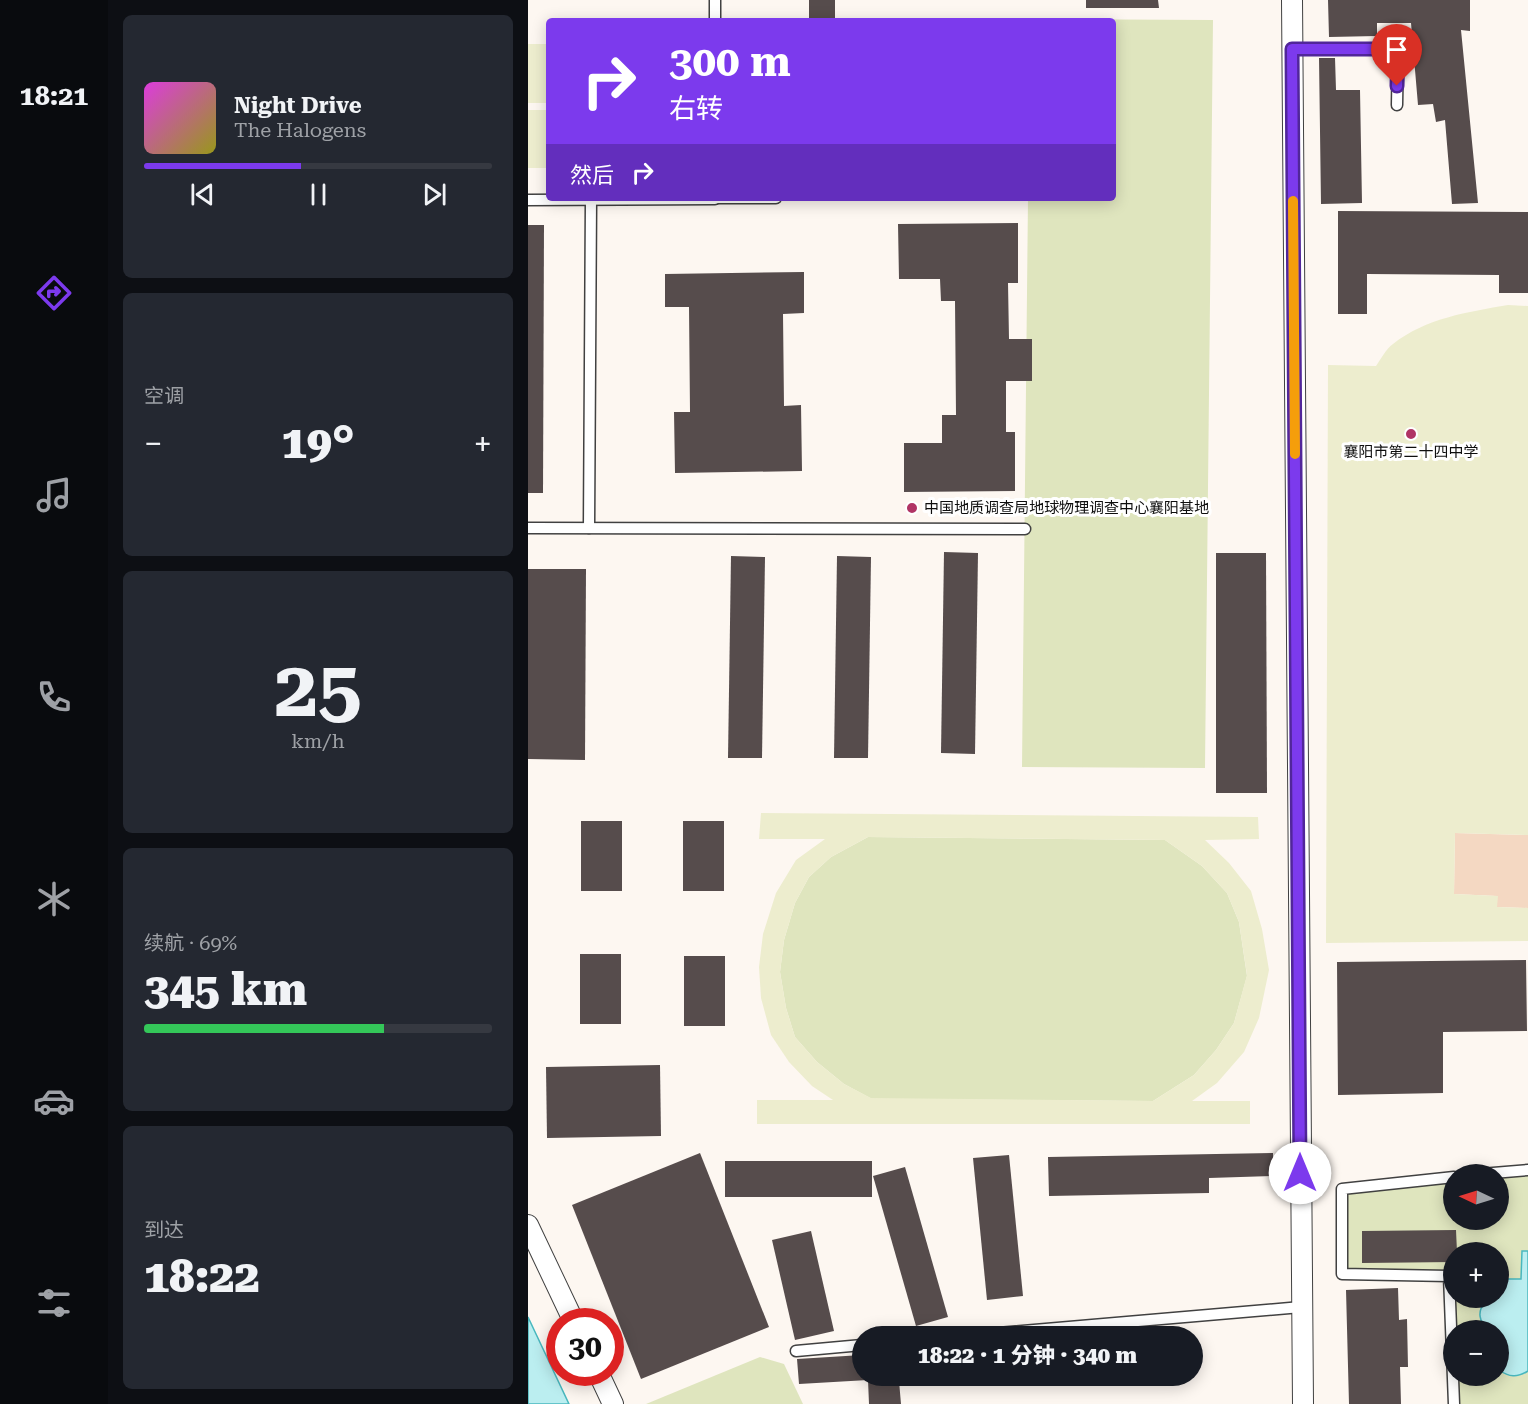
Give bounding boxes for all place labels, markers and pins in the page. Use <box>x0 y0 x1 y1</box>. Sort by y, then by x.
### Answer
pin <box>1371 24 1422 86</box>
marker: 襄阳市第二十四中学 <box>1404 427 1418 441</box>
place label: 襄阳市第二十四中学 <box>1343 443 1479 461</box>
place label: 中国地质调查局地球物理调查中心襄阳基地 <box>924 499 1209 517</box>
marker: 中国地质调查局地球物理调查中心襄阳基地 <box>905 501 919 515</box>

